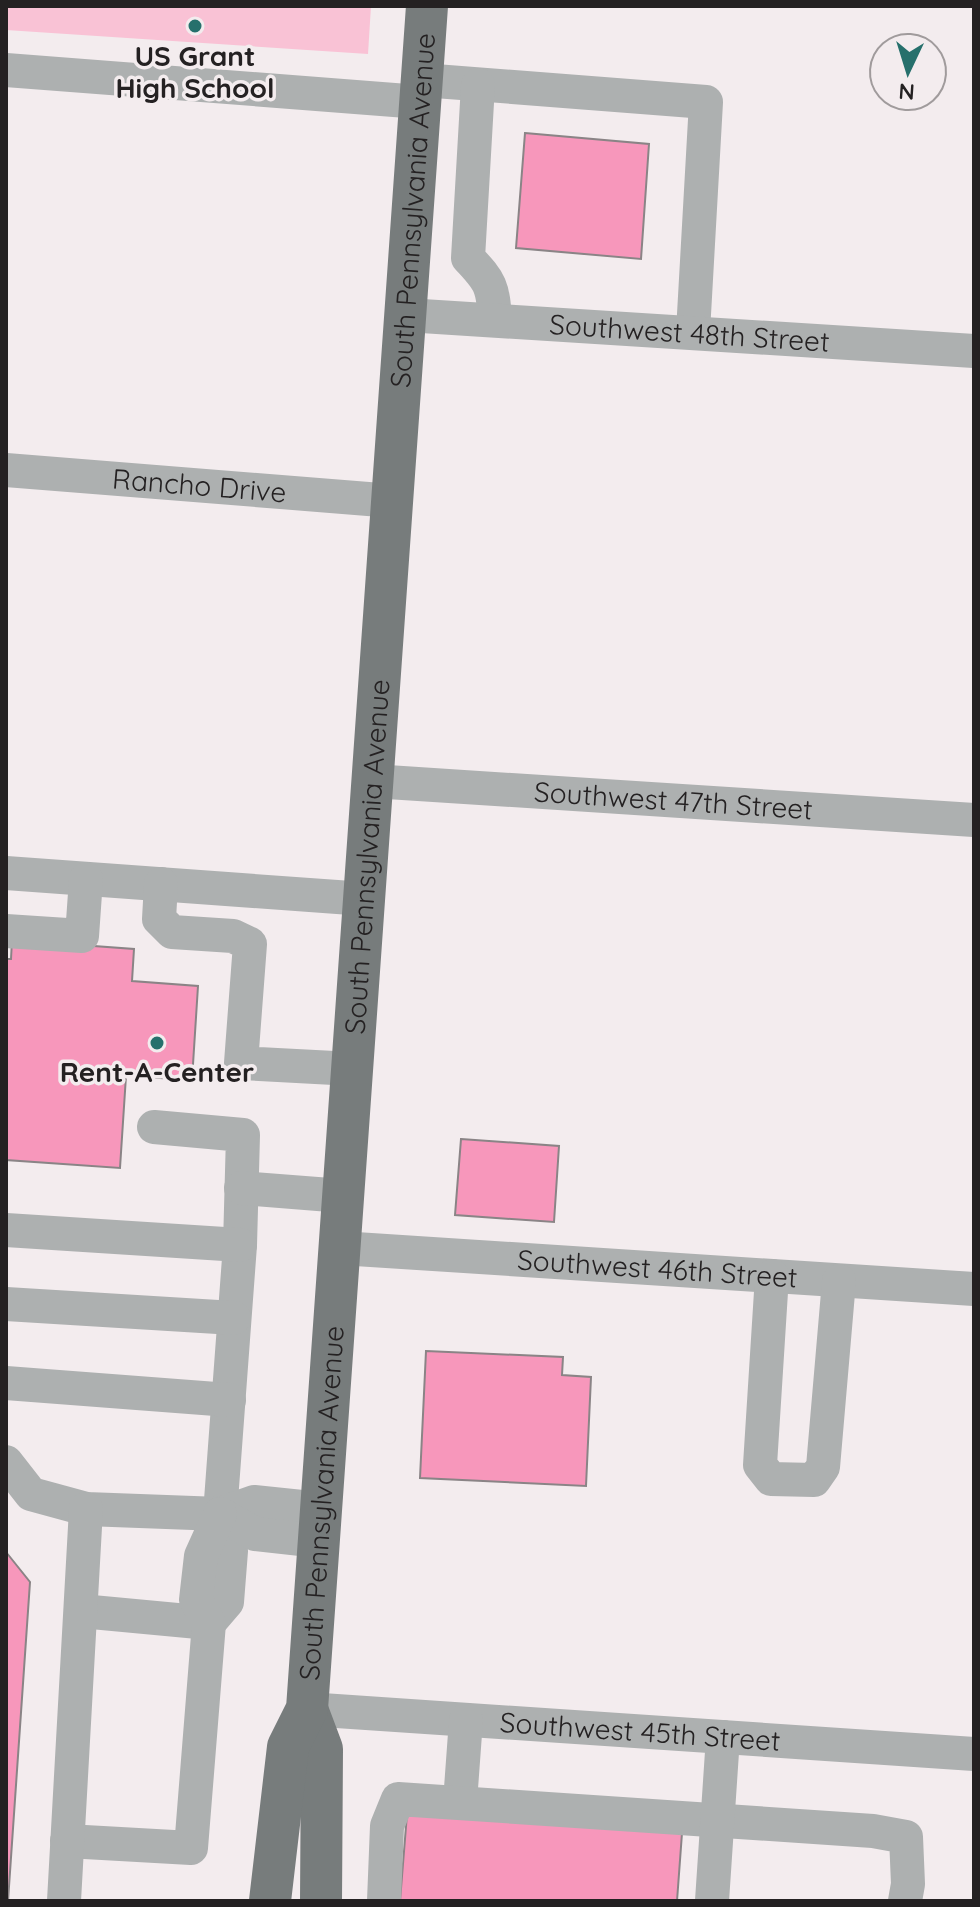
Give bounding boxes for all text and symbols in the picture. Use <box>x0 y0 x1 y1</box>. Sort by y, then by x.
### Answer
marker: US Grant High School <box>186 17 204 35</box>
street label: South Pennsylvania Avenue <box>382 32 442 389</box>
north arrow <box>868 32 948 112</box>
place label: US Grant High School <box>115 38 275 105</box>
text: N <box>898 77 916 106</box>
street label: Southwest 48th Street <box>548 306 831 359</box>
street label: Rancho Drive <box>111 461 288 509</box>
street label: South Pennsylvania Avenue <box>337 678 397 1035</box>
street label: Southwest 47th Street <box>533 774 814 827</box>
marker: Rent-A-Center <box>148 1034 166 1052</box>
place label: Rent-A-Center <box>60 1054 254 1089</box>
street label: Southwest 46th Street <box>516 1242 799 1295</box>
street label: South Pennsylvania Avenue <box>291 1324 351 1682</box>
street label: Southwest 45th Street <box>499 1704 782 1758</box>

